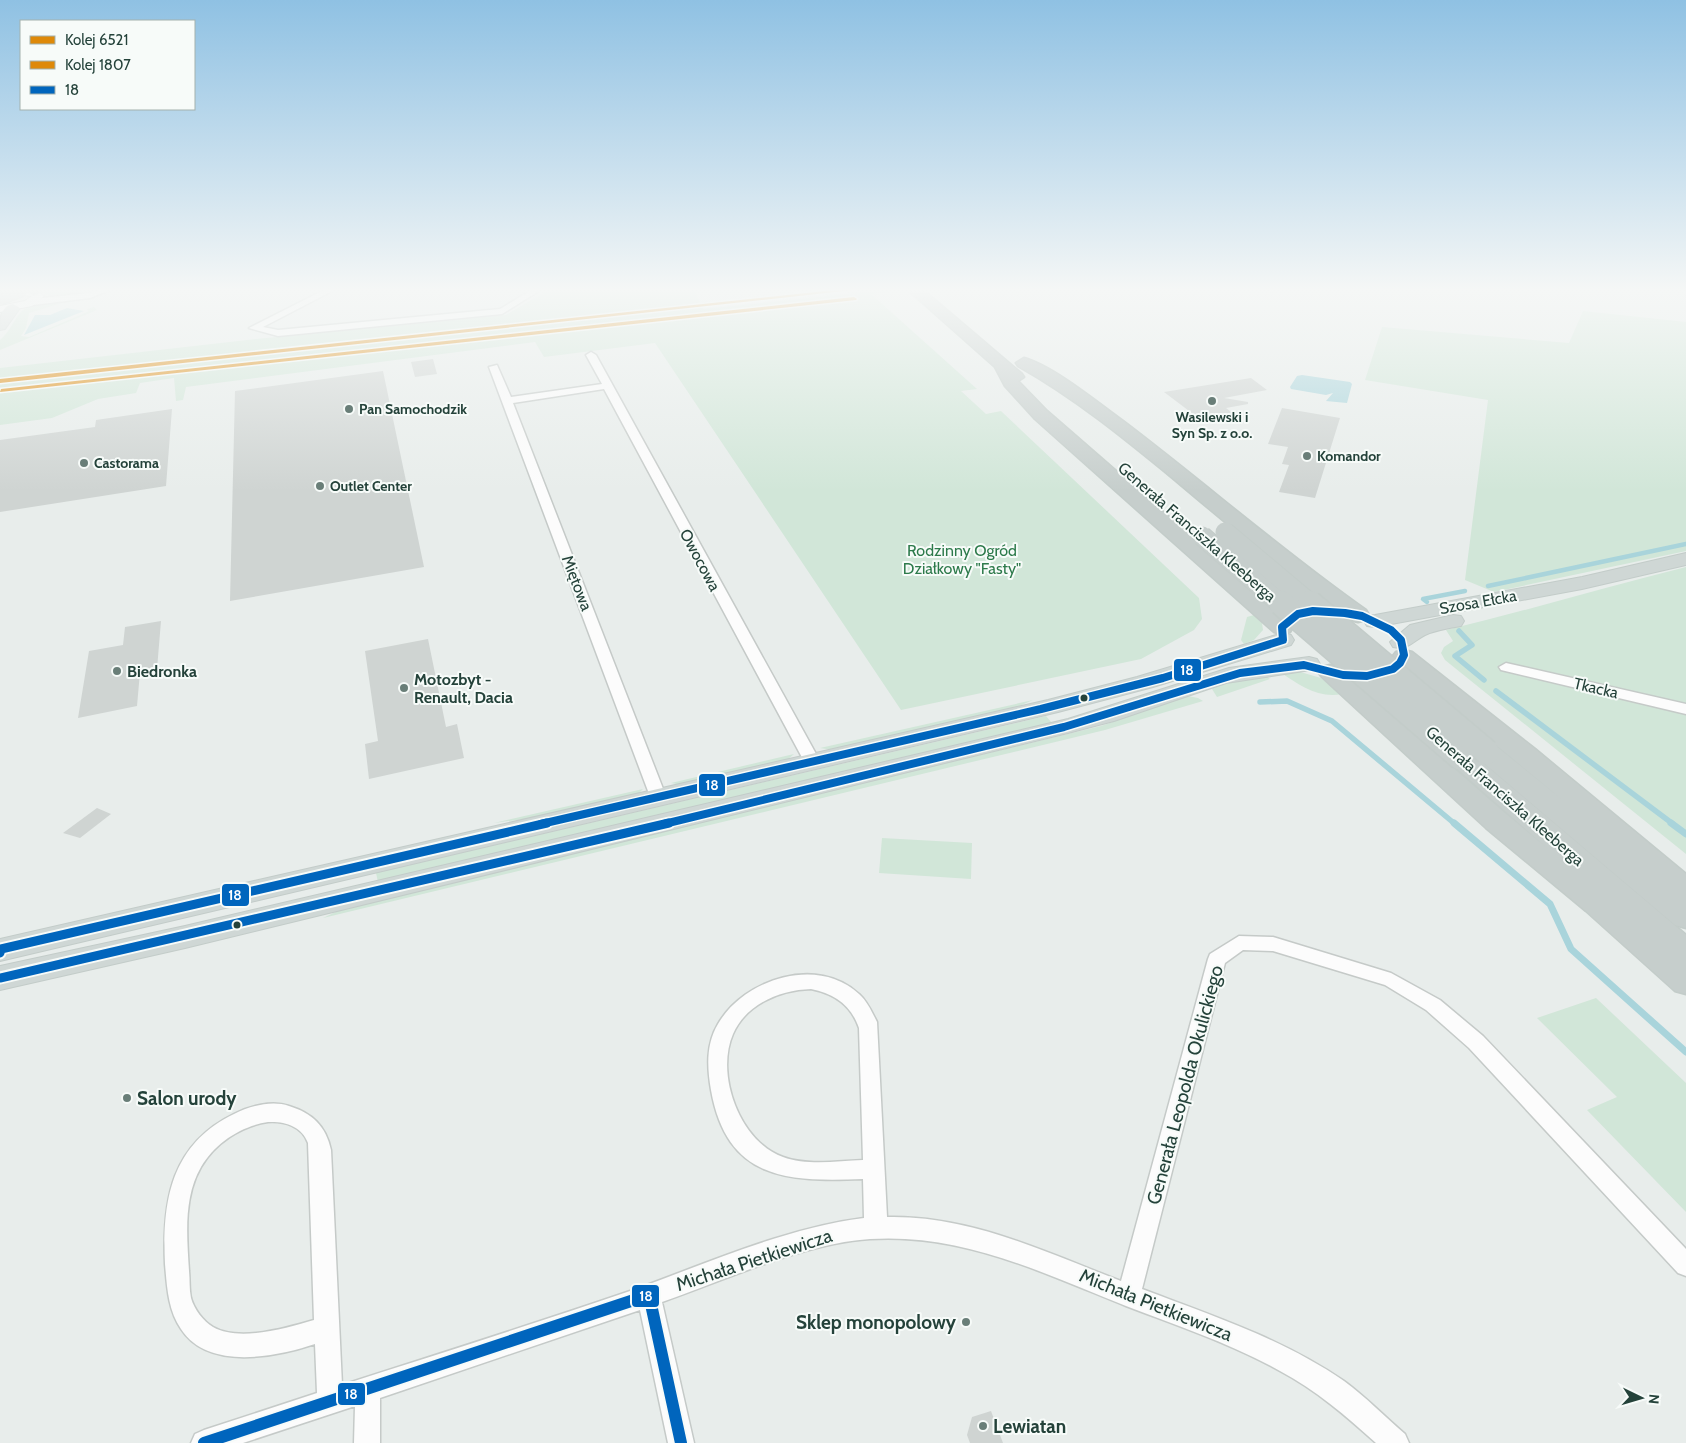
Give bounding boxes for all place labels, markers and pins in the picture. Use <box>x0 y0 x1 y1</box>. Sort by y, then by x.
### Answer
marker: Wasilewski i Syn Sp. z o.o. <box>1206 395 1218 407</box>
place label: Pan Samochodzik <box>359 400 467 418</box>
marker: Pan Samochodzik <box>343 403 355 415</box>
place label: Wasilewski i Syn Sp. z o.o. <box>1172 408 1252 442</box>
place label: Komandor <box>1317 447 1381 465</box>
marker: Komandor <box>1301 450 1313 462</box>
place label: Castorama <box>94 454 159 472</box>
marker: Castorama <box>78 457 90 469</box>
place label: Outlet Center <box>330 477 412 495</box>
marker: Outlet Center <box>314 480 326 492</box>
place label: Biedronka <box>127 662 197 681</box>
marker: Biedronka <box>111 665 123 677</box>
place label: Motozbyt - Renault, Dacia <box>414 670 513 707</box>
marker: Motozbyt - Renault, Dacia <box>398 682 410 694</box>
unlabelled marker <box>1079 693 1089 703</box>
unlabelled marker <box>232 920 242 930</box>
place label: Salon urody <box>137 1087 237 1110</box>
marker: Salon urody <box>121 1092 133 1104</box>
place label: Sklep monopolowy <box>796 1311 957 1334</box>
marker: Sklep monopolowy <box>960 1316 972 1328</box>
place label: Lewiatan <box>993 1415 1066 1438</box>
marker: Lewiatan <box>977 1420 989 1432</box>

